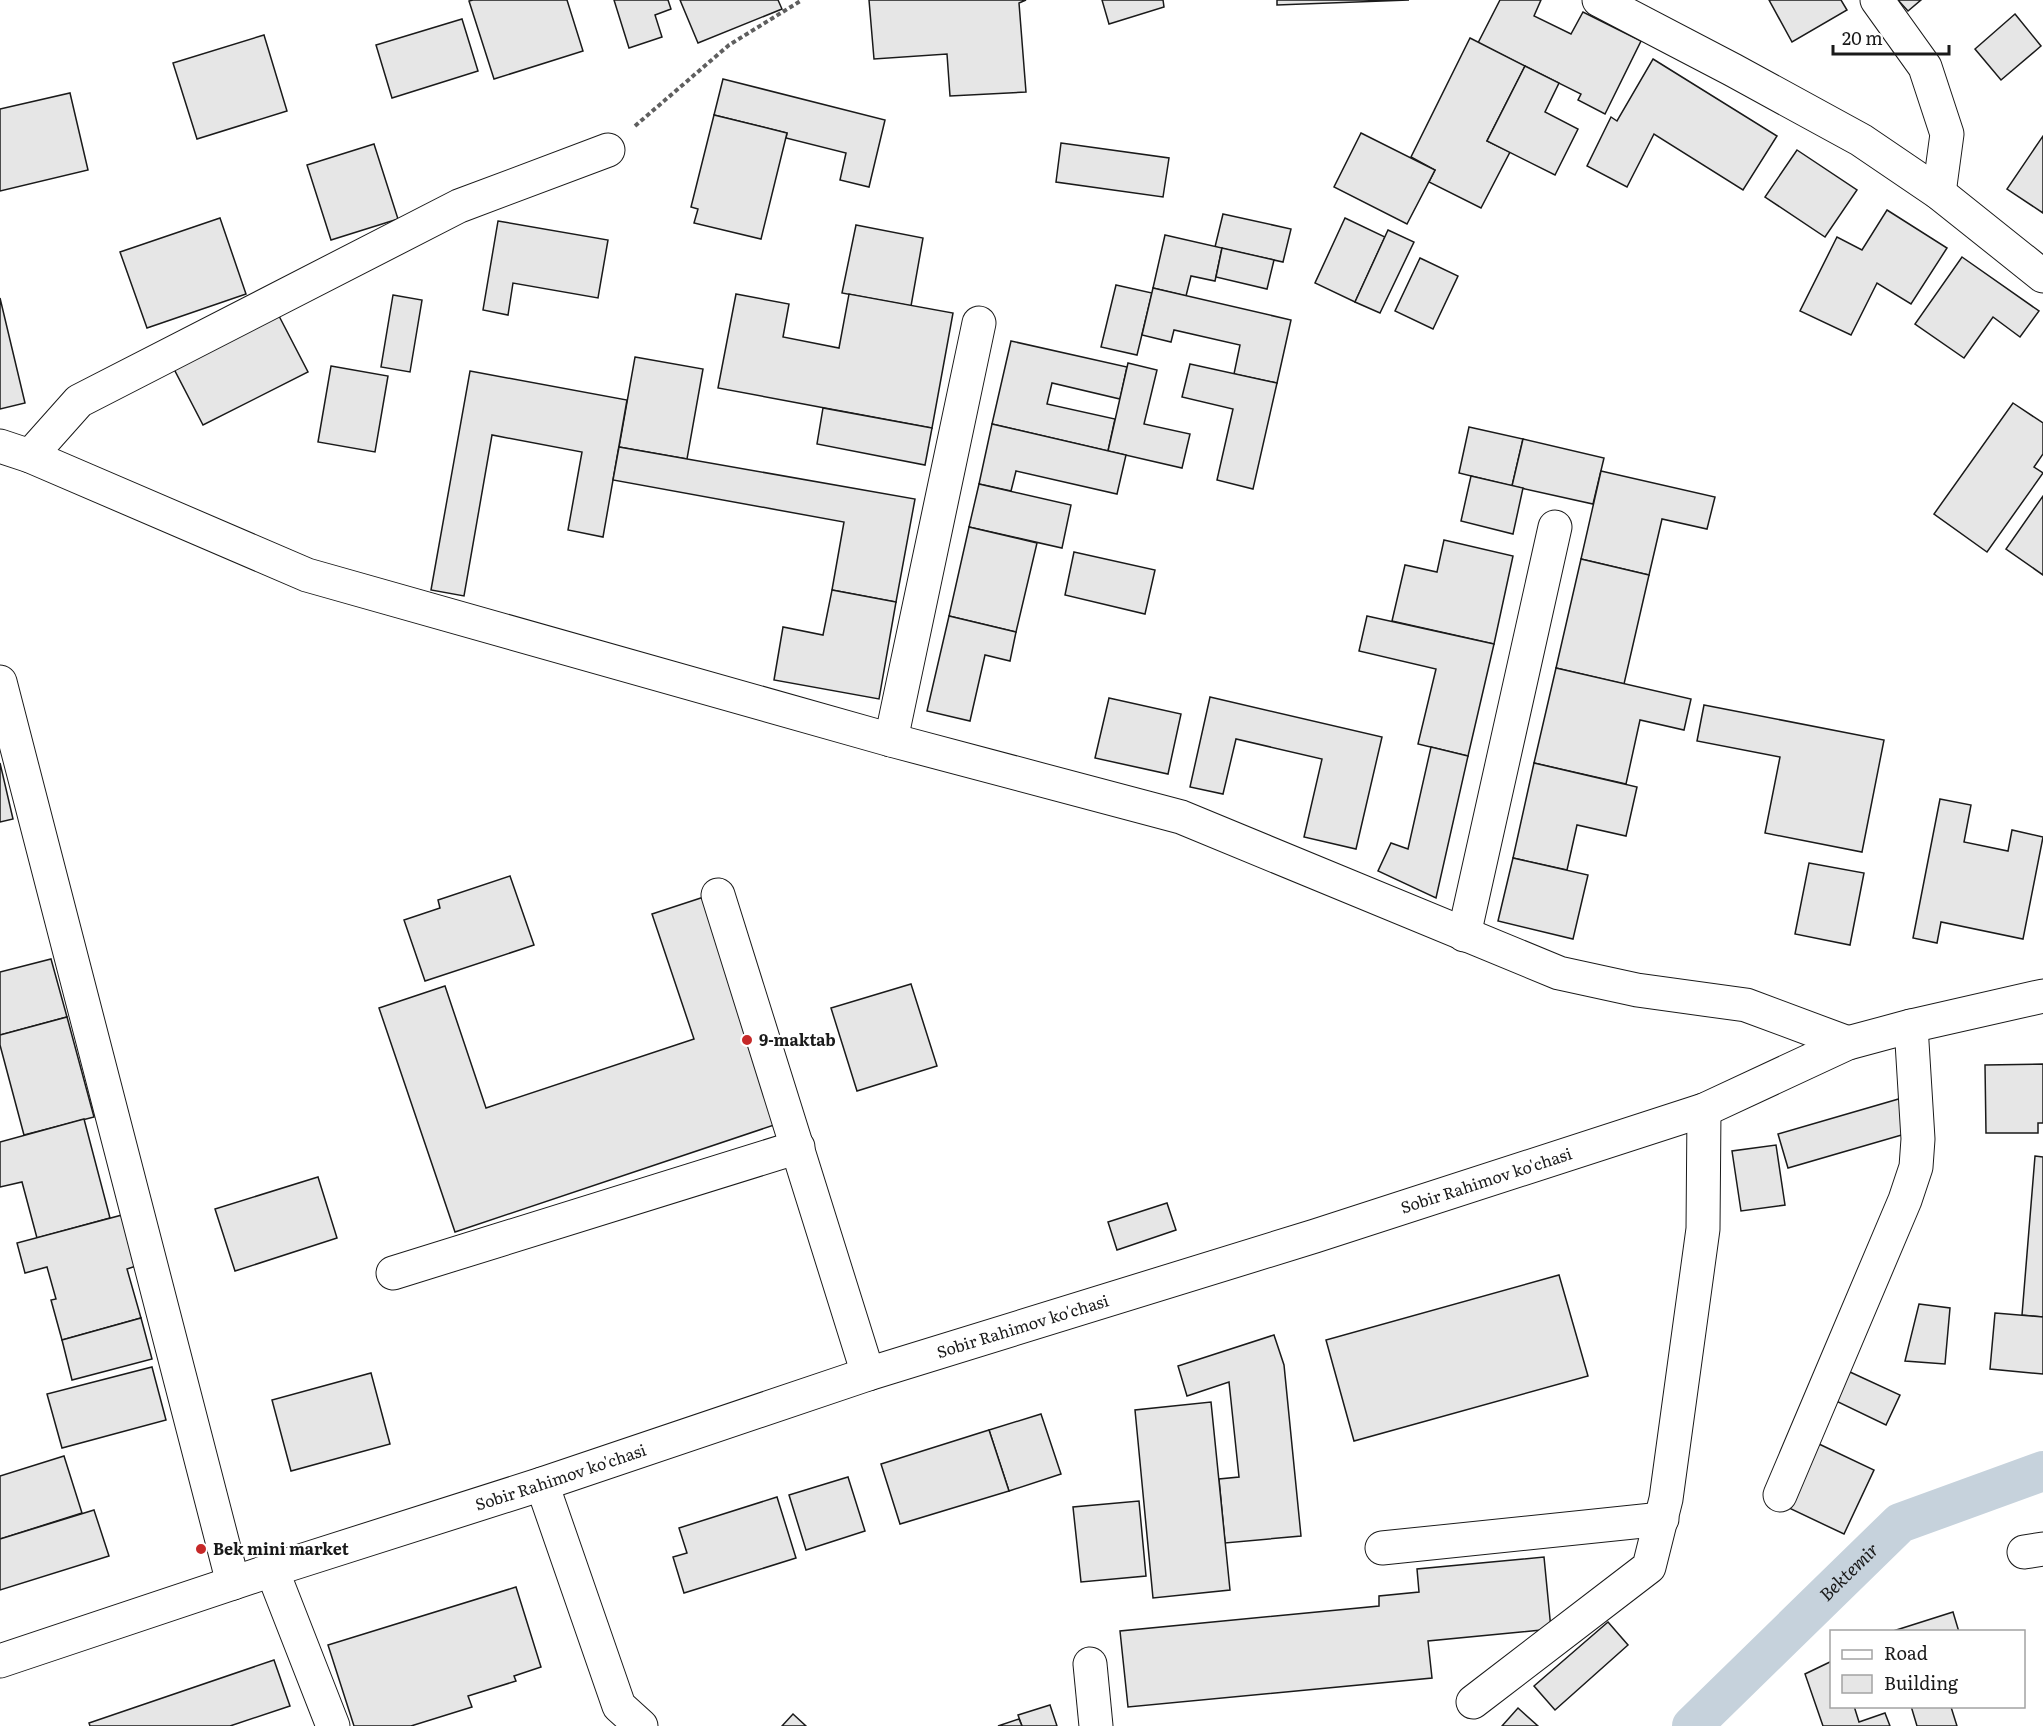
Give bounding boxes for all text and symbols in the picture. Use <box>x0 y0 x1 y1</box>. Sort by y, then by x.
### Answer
scale bar <box>1833 18 1948 56</box>
text: 20 m <box>1842 24 1883 51</box>
place label: 9-maktab <box>759 1027 836 1051</box>
marker: 9-maktab <box>740 1033 754 1047</box>
street label: Sobir Rahimov ko'chasi <box>1397 1141 1575 1219</box>
street label: Sobir Rahimov ko'chasi <box>933 1287 1111 1363</box>
street label: Sobir Rahimov ko'chasi <box>472 1437 649 1516</box>
place label: Bek mini market <box>213 1536 349 1560</box>
water label: Bektemir <box>1813 1536 1884 1607</box>
marker: Bek mini market <box>194 1542 208 1556</box>
legend <box>1830 1630 2025 1708</box>
text: Road <box>1884 1639 1928 1666</box>
text: Building <box>1884 1669 1959 1696</box>

